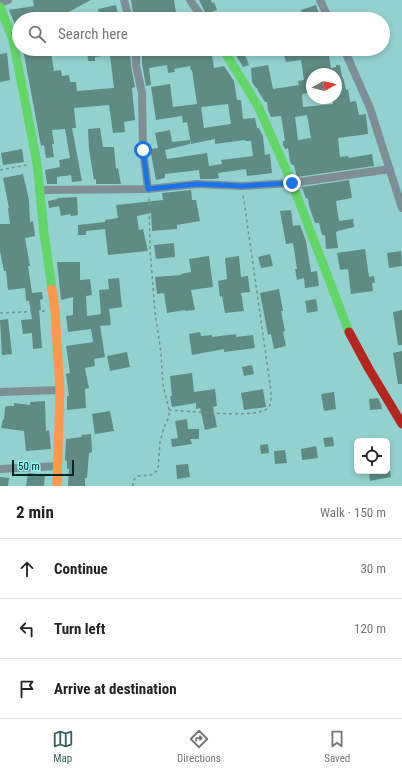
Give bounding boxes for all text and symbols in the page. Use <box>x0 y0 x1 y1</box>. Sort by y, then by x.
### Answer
search box <box>12 12 390 56</box>
icon: search <box>26 23 48 45</box>
text: Search here <box>58 25 128 43</box>
north arrow <box>306 68 342 104</box>
route start <box>134 141 152 159</box>
route end <box>283 174 301 192</box>
map controls <box>354 438 390 474</box>
button: locate <box>354 438 390 474</box>
scale bar <box>12 458 74 477</box>
text: 50 m <box>18 460 40 473</box>
text: 2 min <box>16 502 54 522</box>
text: Walk · 150 m <box>320 505 386 520</box>
icon: ahead <box>16 558 38 580</box>
text: Continue <box>54 560 108 578</box>
text: 30 m <box>360 561 386 576</box>
icon: left <box>16 618 38 640</box>
text: Turn left <box>54 620 105 638</box>
text: 120 m <box>354 621 386 636</box>
icon: arrive <box>16 678 38 700</box>
text: Arrive at destination <box>54 680 177 698</box>
tab: Map <box>52 728 74 765</box>
tab: Directions <box>177 728 221 765</box>
tab: Saved <box>324 728 350 765</box>

